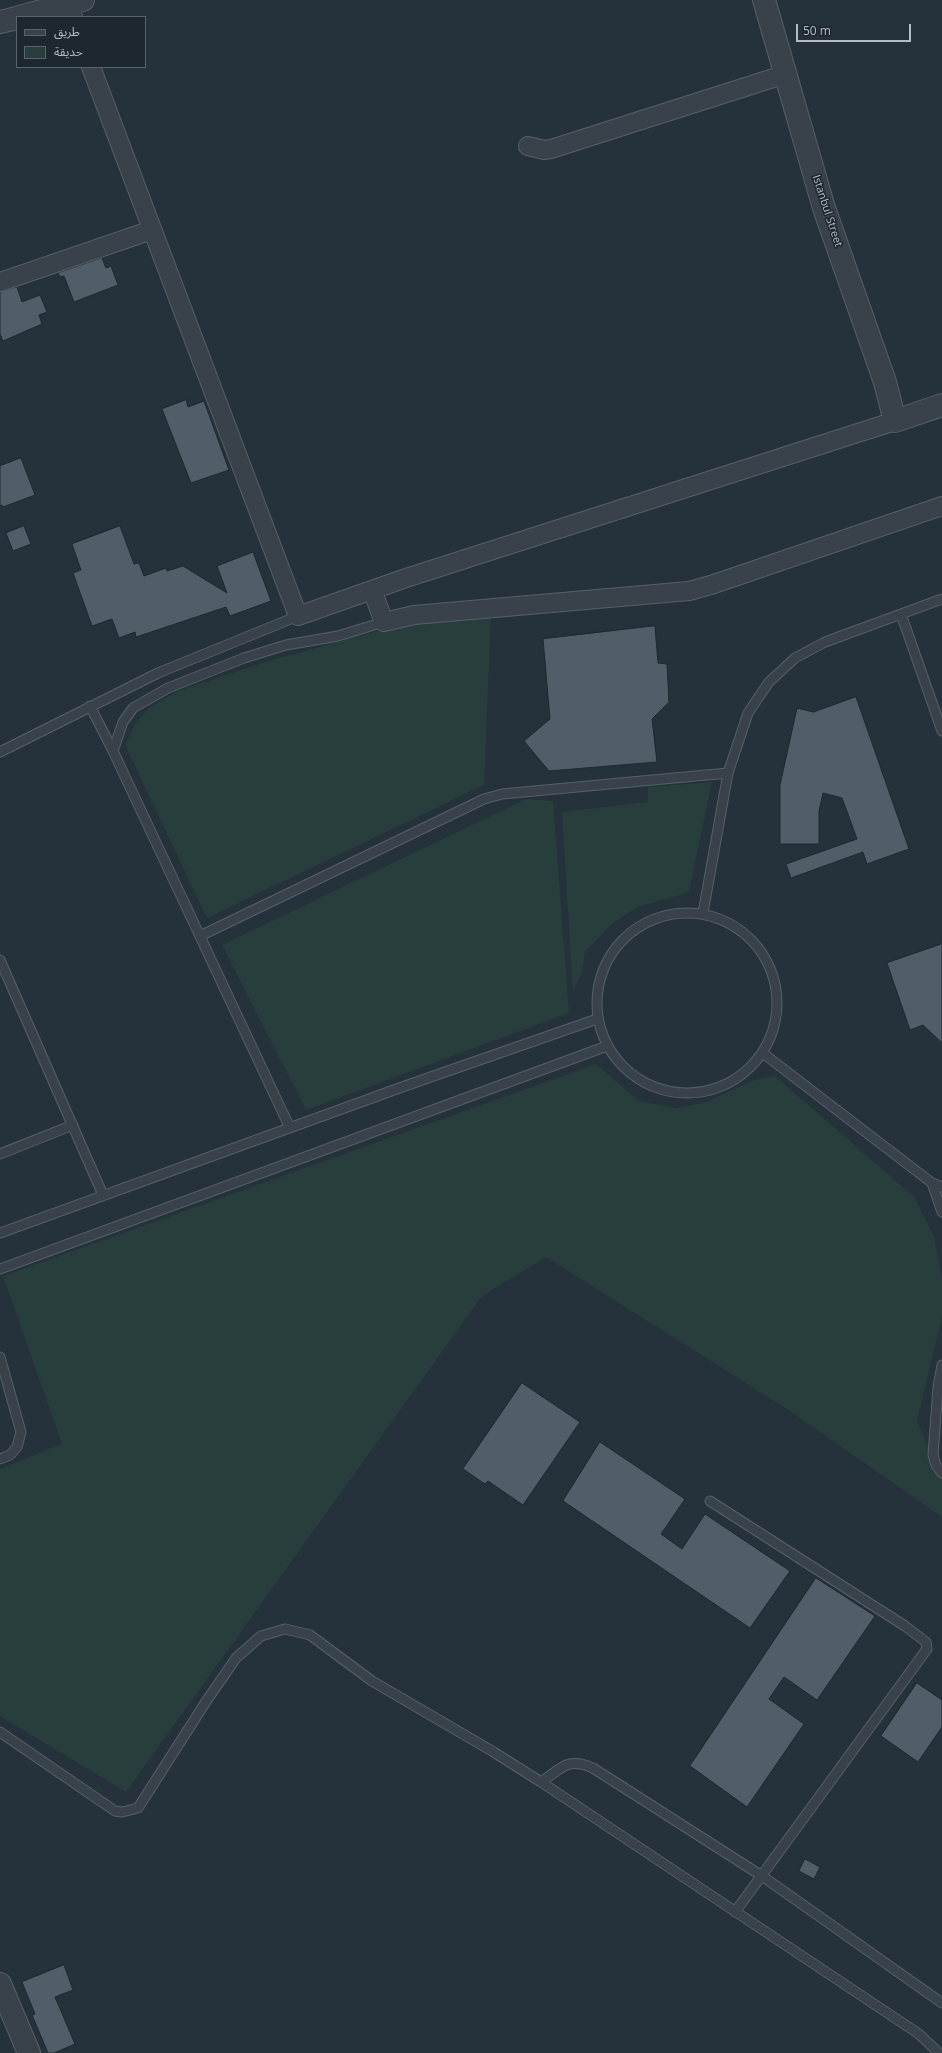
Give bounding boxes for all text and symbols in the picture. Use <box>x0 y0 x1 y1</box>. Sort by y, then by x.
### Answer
legend <box>16 16 146 68</box>
scale bar <box>798 16 913 42</box>
text: 50 m <box>803 22 831 39</box>
text: طريق <box>54 23 80 40</box>
text: حديقة <box>54 43 83 60</box>
street label: Istanbul Street <box>809 173 845 249</box>

